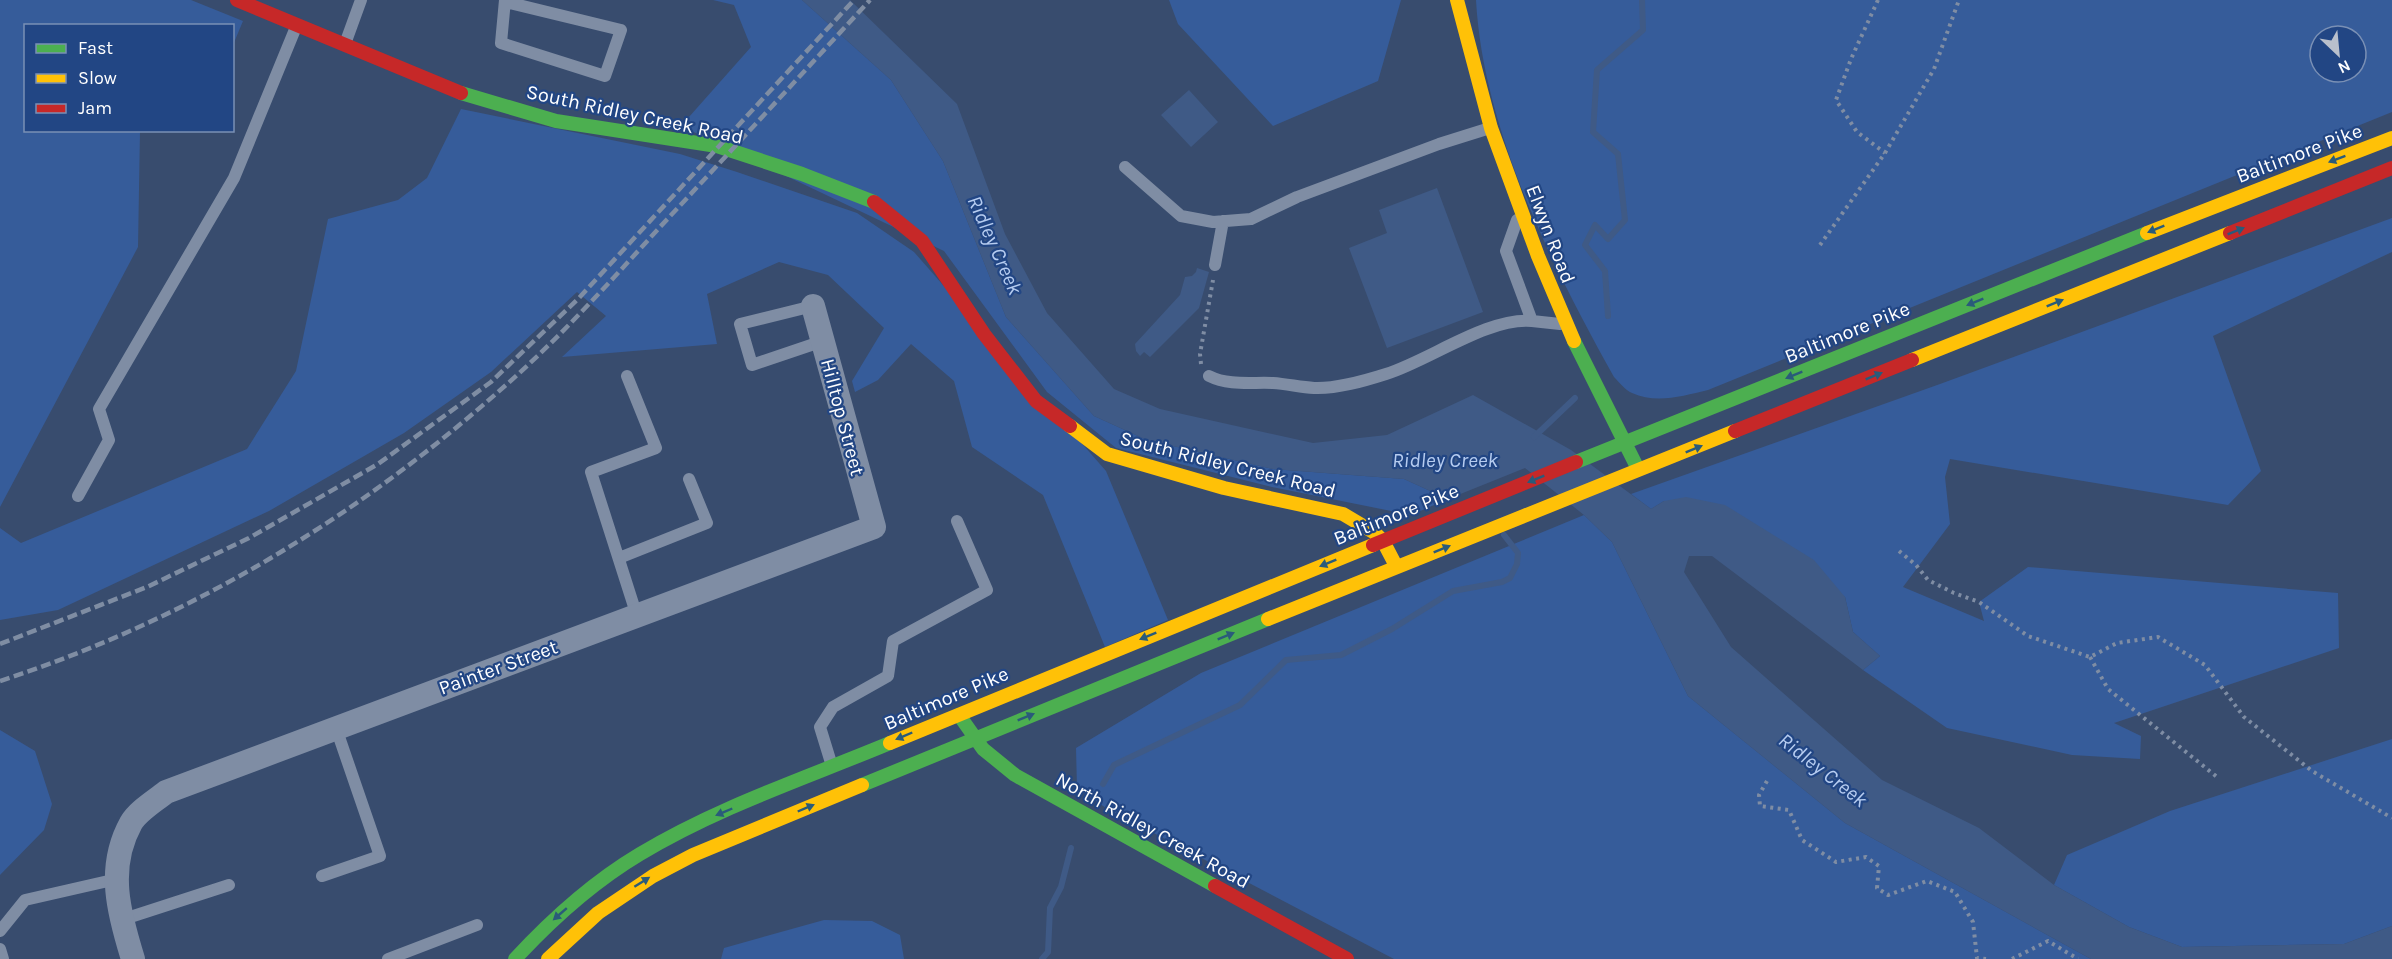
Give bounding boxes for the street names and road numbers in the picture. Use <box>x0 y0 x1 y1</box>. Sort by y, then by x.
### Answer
street label: South Ridley Creek Road <box>524 80 746 149</box>
street label: Baltimore Pike <box>2233 119 2365 188</box>
street label: Elwyn Road <box>1521 182 1580 287</box>
street label: Baltimore Pike <box>1781 297 1913 368</box>
street label: Hilltop Street <box>816 356 869 479</box>
street label: South Ridley Creek Road <box>1118 427 1338 502</box>
street label: Baltimore Pike <box>1330 479 1462 550</box>
street label: Painter Street <box>436 635 561 700</box>
street label: Baltimore Pike <box>880 662 1012 735</box>
street label: North Ridley Creek Road <box>1052 767 1254 893</box>

